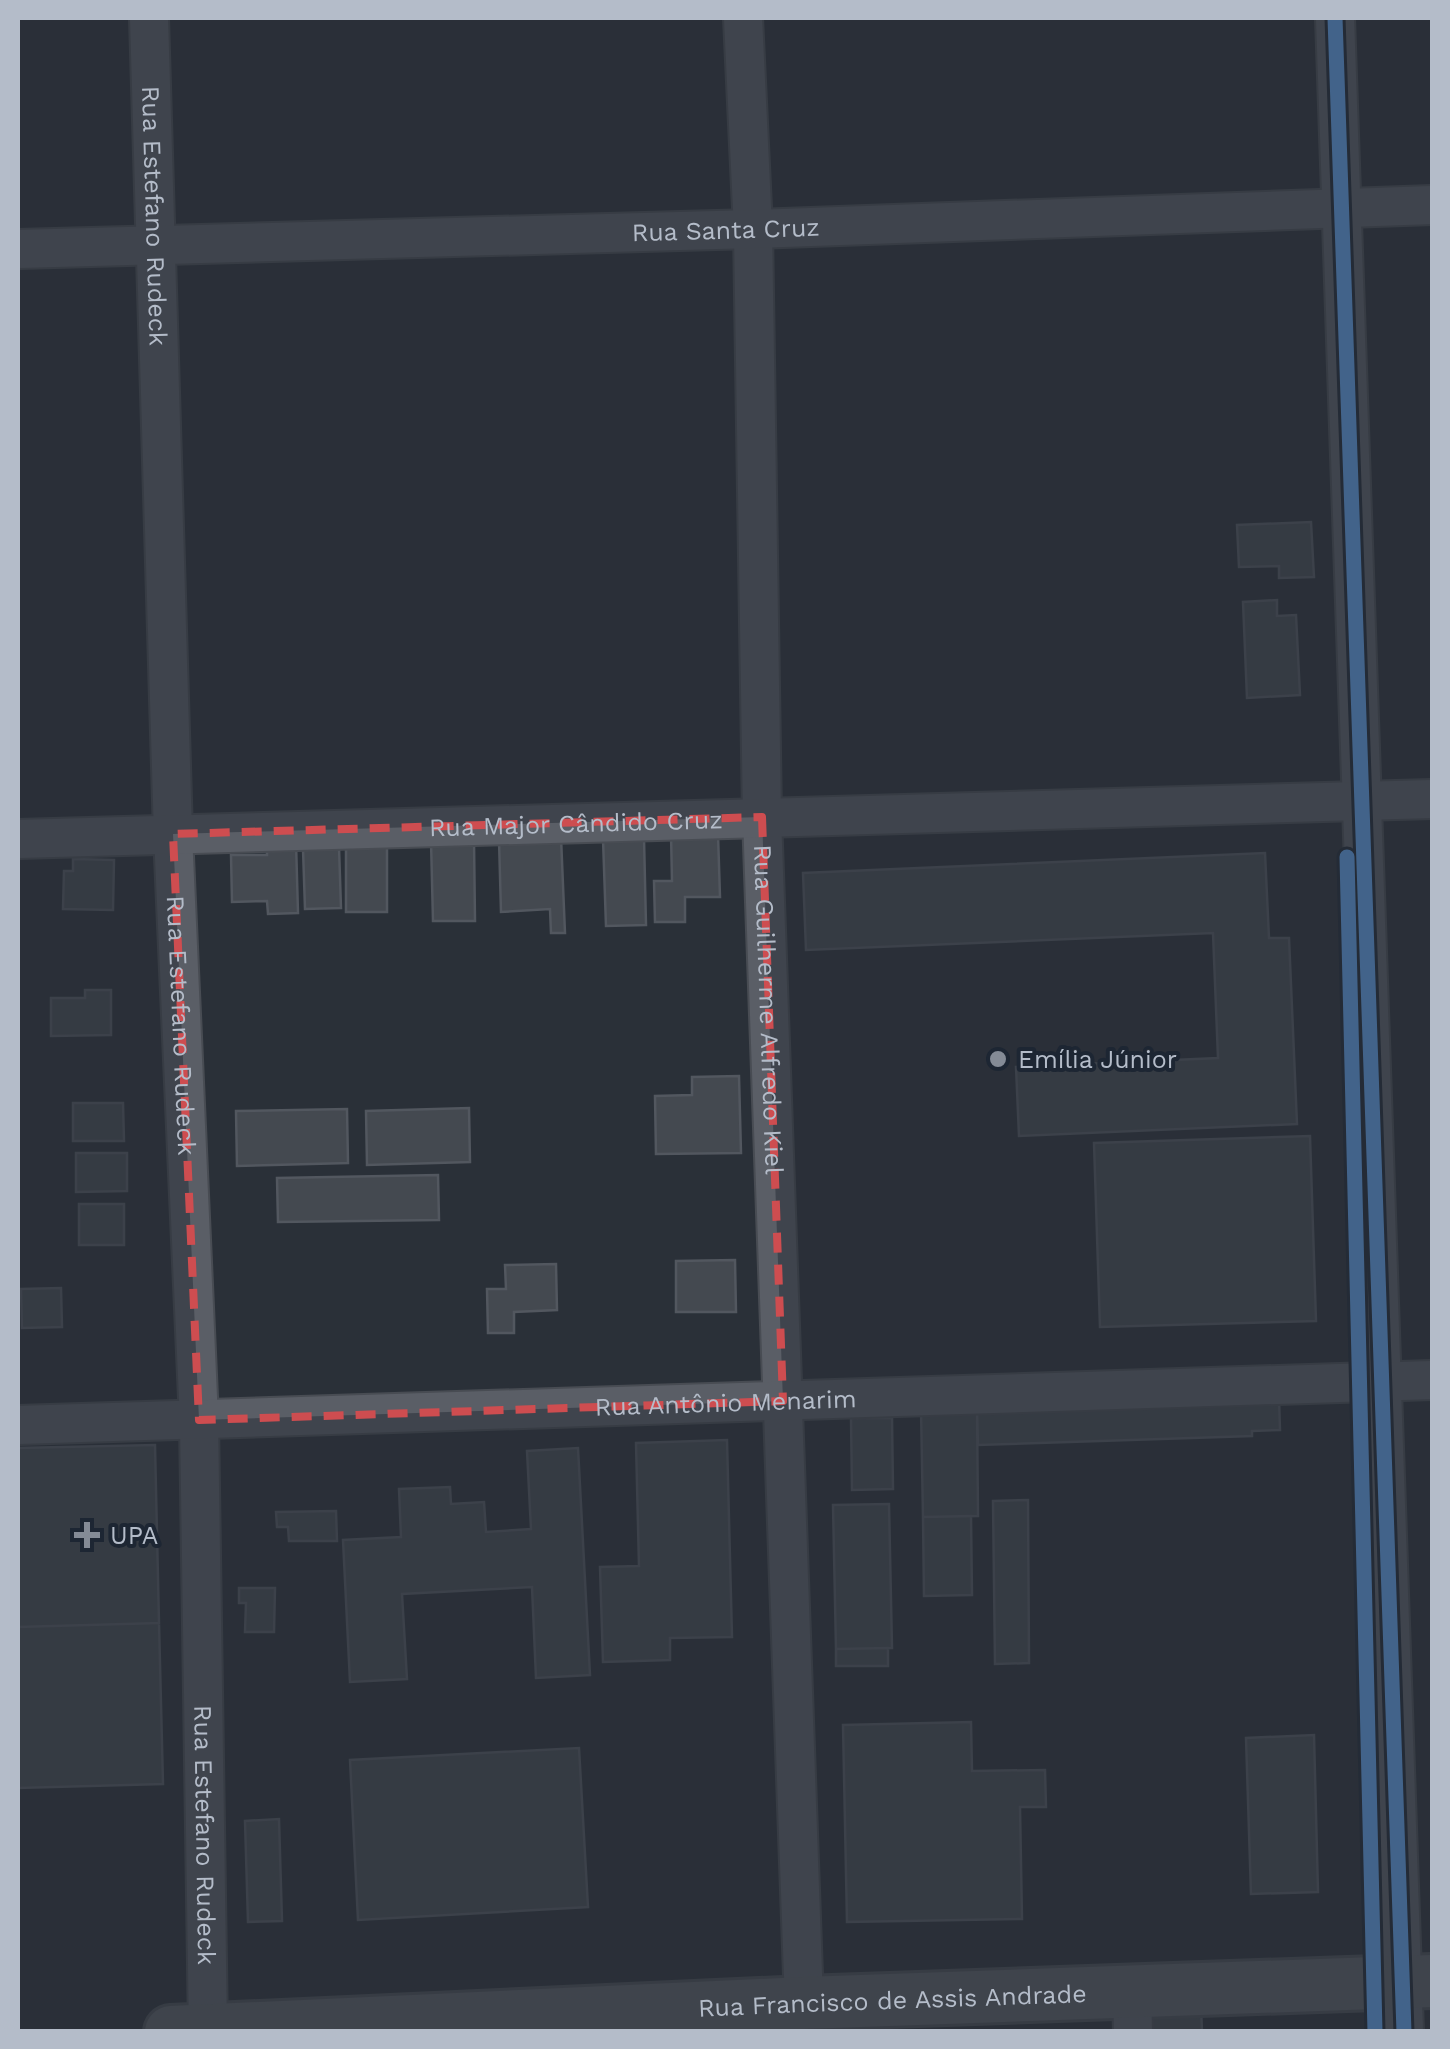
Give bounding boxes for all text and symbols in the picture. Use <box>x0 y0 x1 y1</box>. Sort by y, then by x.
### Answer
street label: Rua Estefano Rudeck <box>137 85 173 346</box>
street label: Rua Santa Cruz <box>631 212 820 247</box>
street label: Rua Major Cândido Cruz <box>429 805 723 842</box>
street label: Rua Guilherme Alfredo Kiel <box>748 844 789 1175</box>
street label: Rua Estefano Rudeck <box>161 895 202 1156</box>
place label: Emília Júnior <box>1018 1045 1177 1074</box>
marker: Emília Júnior <box>987 1048 1009 1070</box>
street label: Rua Antônio Menarim <box>594 1384 857 1421</box>
place label: UPA <box>110 1521 158 1550</box>
marker: UPA <box>74 1522 100 1548</box>
street label: Rua Estefano Rudeck <box>189 1705 222 1965</box>
street label: Rua Francisco de Assis Andrade <box>697 1979 1087 2022</box>

